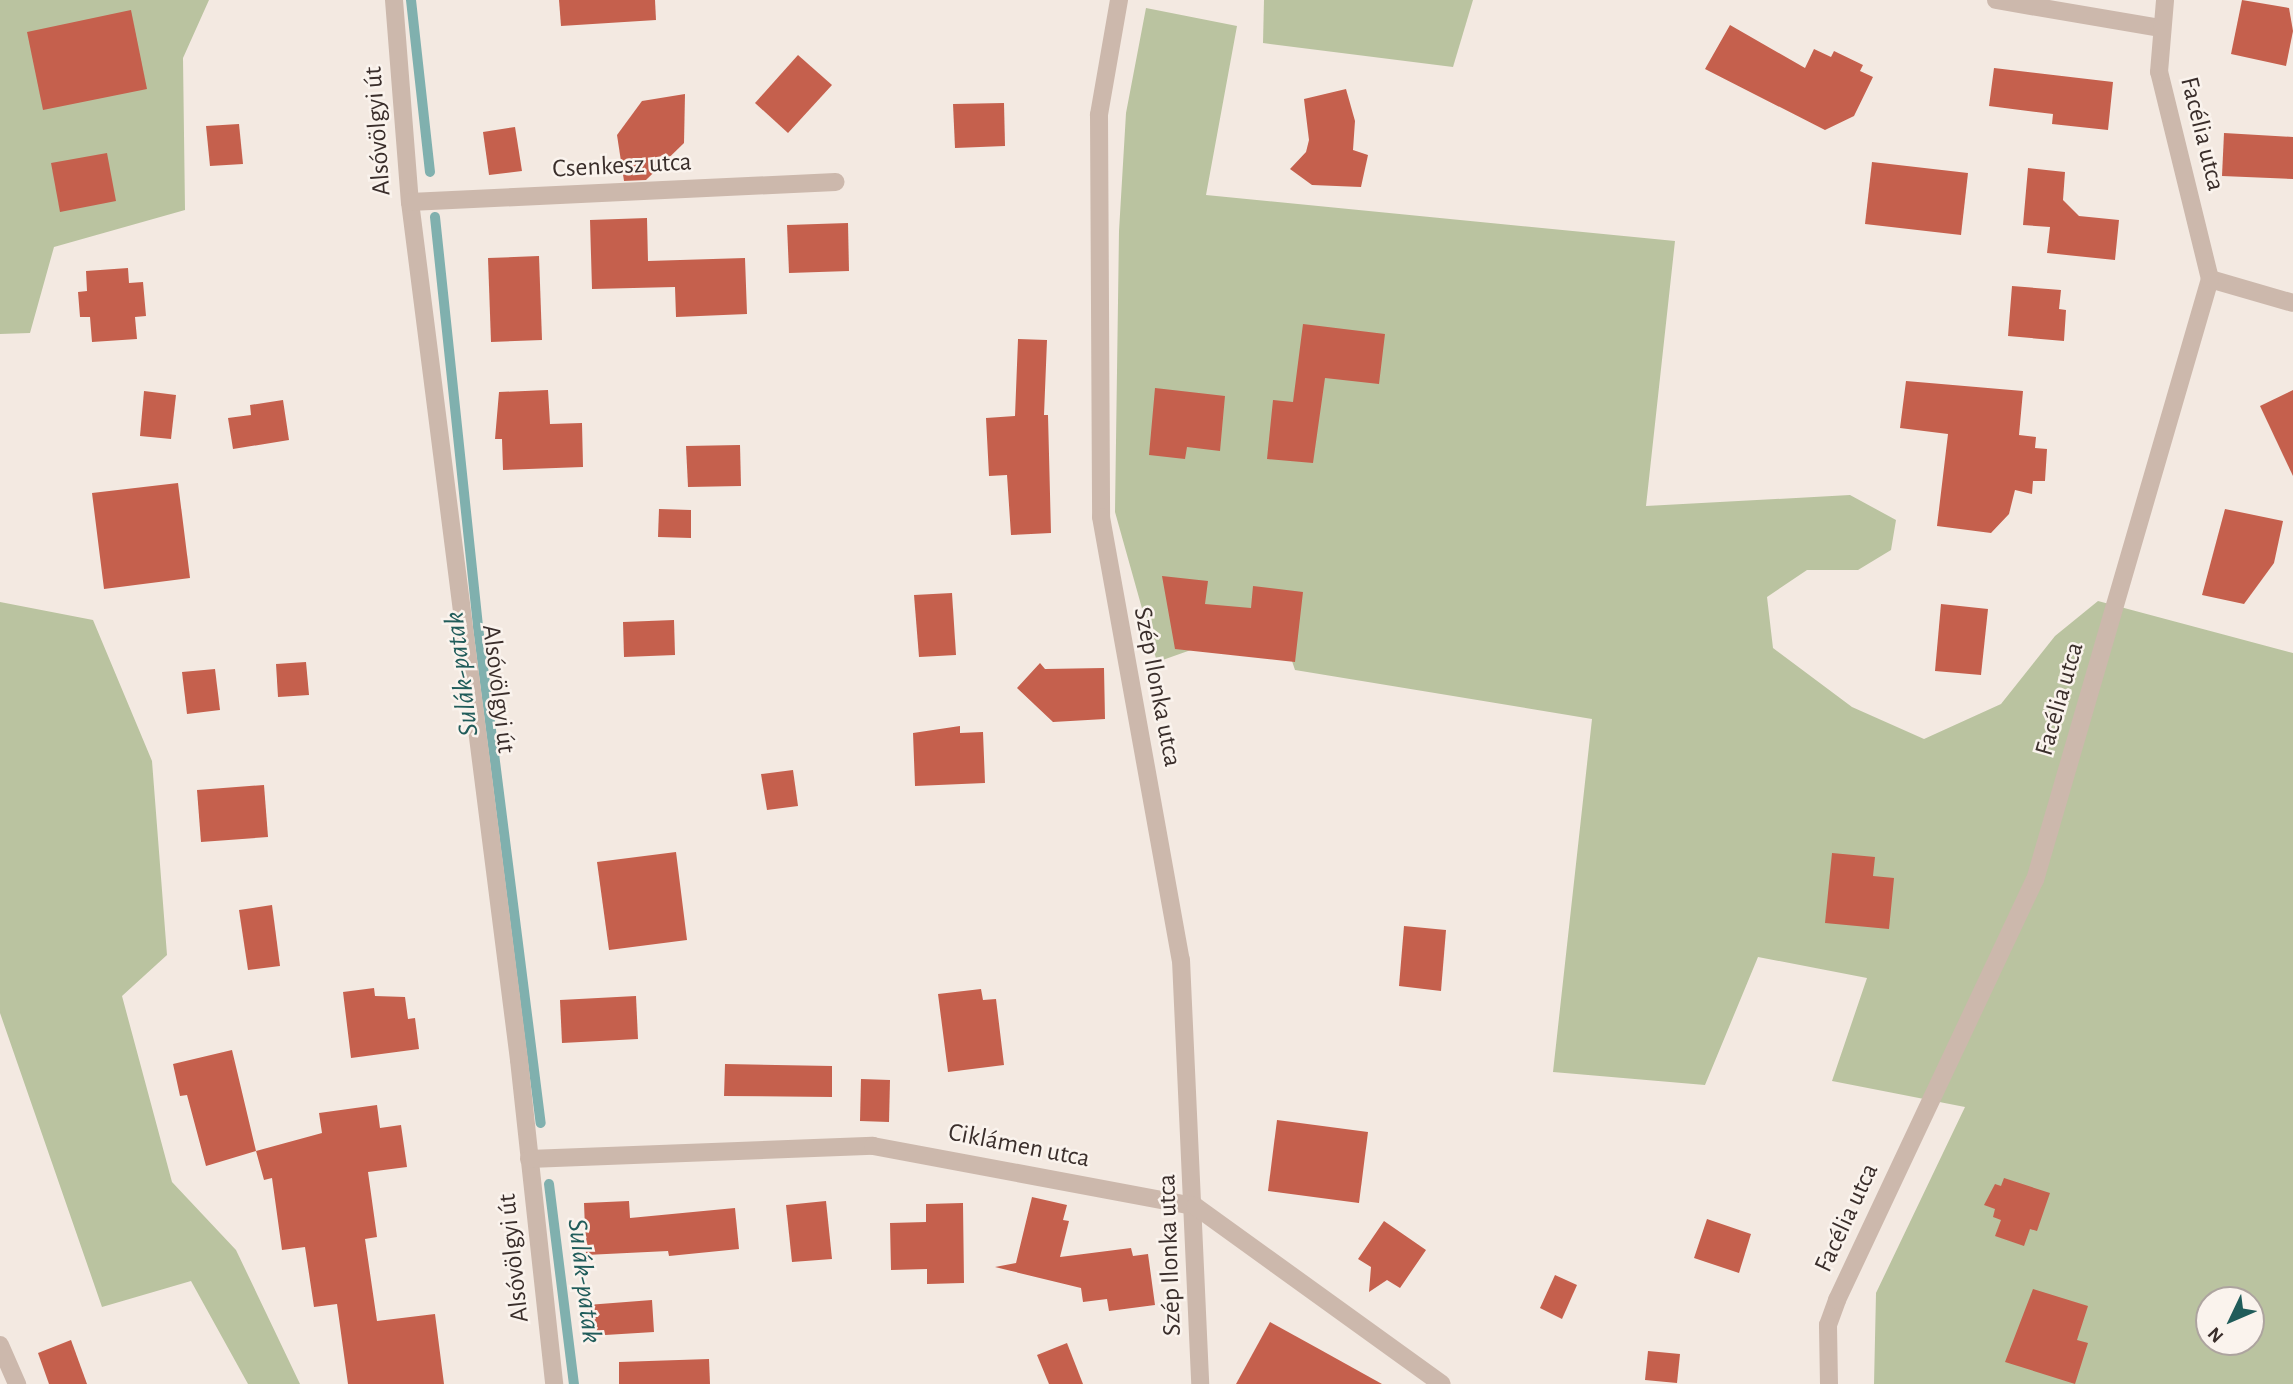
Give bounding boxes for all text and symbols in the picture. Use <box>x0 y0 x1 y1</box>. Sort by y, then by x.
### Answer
street label: Alsóvölgyi út <box>358 65 398 197</box>
street label: Facélia utca <box>2173 74 2231 194</box>
street label: Csenkesz utca <box>552 147 692 185</box>
street label: Szép Ilonka utca <box>1126 605 1188 769</box>
water label: Sulák-patak <box>438 610 486 738</box>
street label: Alsóvölgyi út <box>475 623 521 755</box>
street label: Facélia utca <box>2029 639 2091 759</box>
street label: Ciklámen utca <box>946 1117 1092 1175</box>
street label: Facélia utca <box>1808 1159 1886 1277</box>
street label: Szép Ilonka utca <box>1152 1174 1188 1336</box>
street label: Alsóvölgyi út <box>492 1192 536 1324</box>
water label: Sulák-patak <box>560 1217 608 1345</box>
north arrow <box>2195 1286 2265 1356</box>
text: N <box>2205 1323 2227 1346</box>

